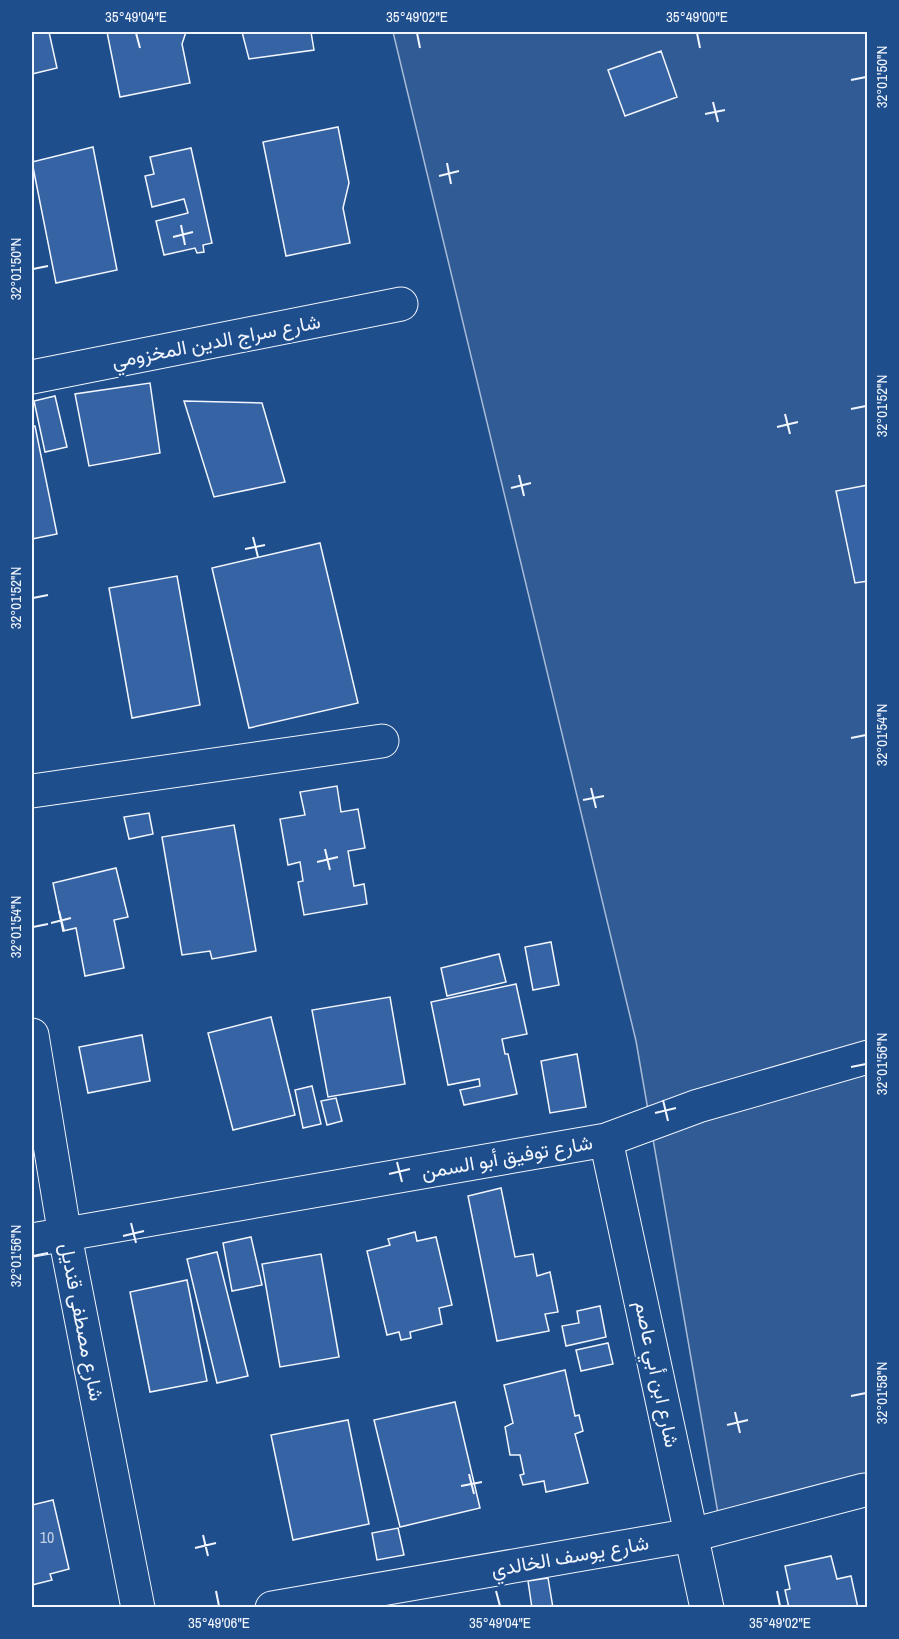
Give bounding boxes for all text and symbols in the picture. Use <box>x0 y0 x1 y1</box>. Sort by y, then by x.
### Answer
text: 35°49'04"E <box>105 6 167 27</box>
text: 35°49'02"E <box>386 6 448 27</box>
text: 35°49'00"E <box>666 6 728 27</box>
text: 32°01'50"N <box>871 46 892 108</box>
text: 32°01'50"N <box>5 238 26 300</box>
street label: شارع سراج الدين المخزومي <box>109 307 323 378</box>
text: 32°01'52"N <box>871 375 892 437</box>
text: 32°01'52"N <box>5 567 26 629</box>
text: 32°01'54"N <box>871 704 892 766</box>
text: 32°01'54"N <box>5 896 26 958</box>
text: 32°01'56"N <box>871 1033 892 1095</box>
street label: شارع توفيق أبو السمن <box>419 1128 595 1186</box>
text: 32°01'56"N <box>5 1225 26 1287</box>
street label: شارع مصطفى قنديل <box>53 1241 111 1403</box>
street label: شارع ابن أبي عاصم <box>625 1298 686 1451</box>
text: 32°01'58"N <box>871 1362 892 1424</box>
house number: 10 <box>40 1526 54 1548</box>
street label: شارع يوسف الخالدي <box>489 1528 652 1587</box>
text: 35°49'06"E <box>188 1612 250 1633</box>
text: 35°49'04"E <box>469 1612 531 1633</box>
text: 35°49'02"E <box>749 1612 811 1633</box>

